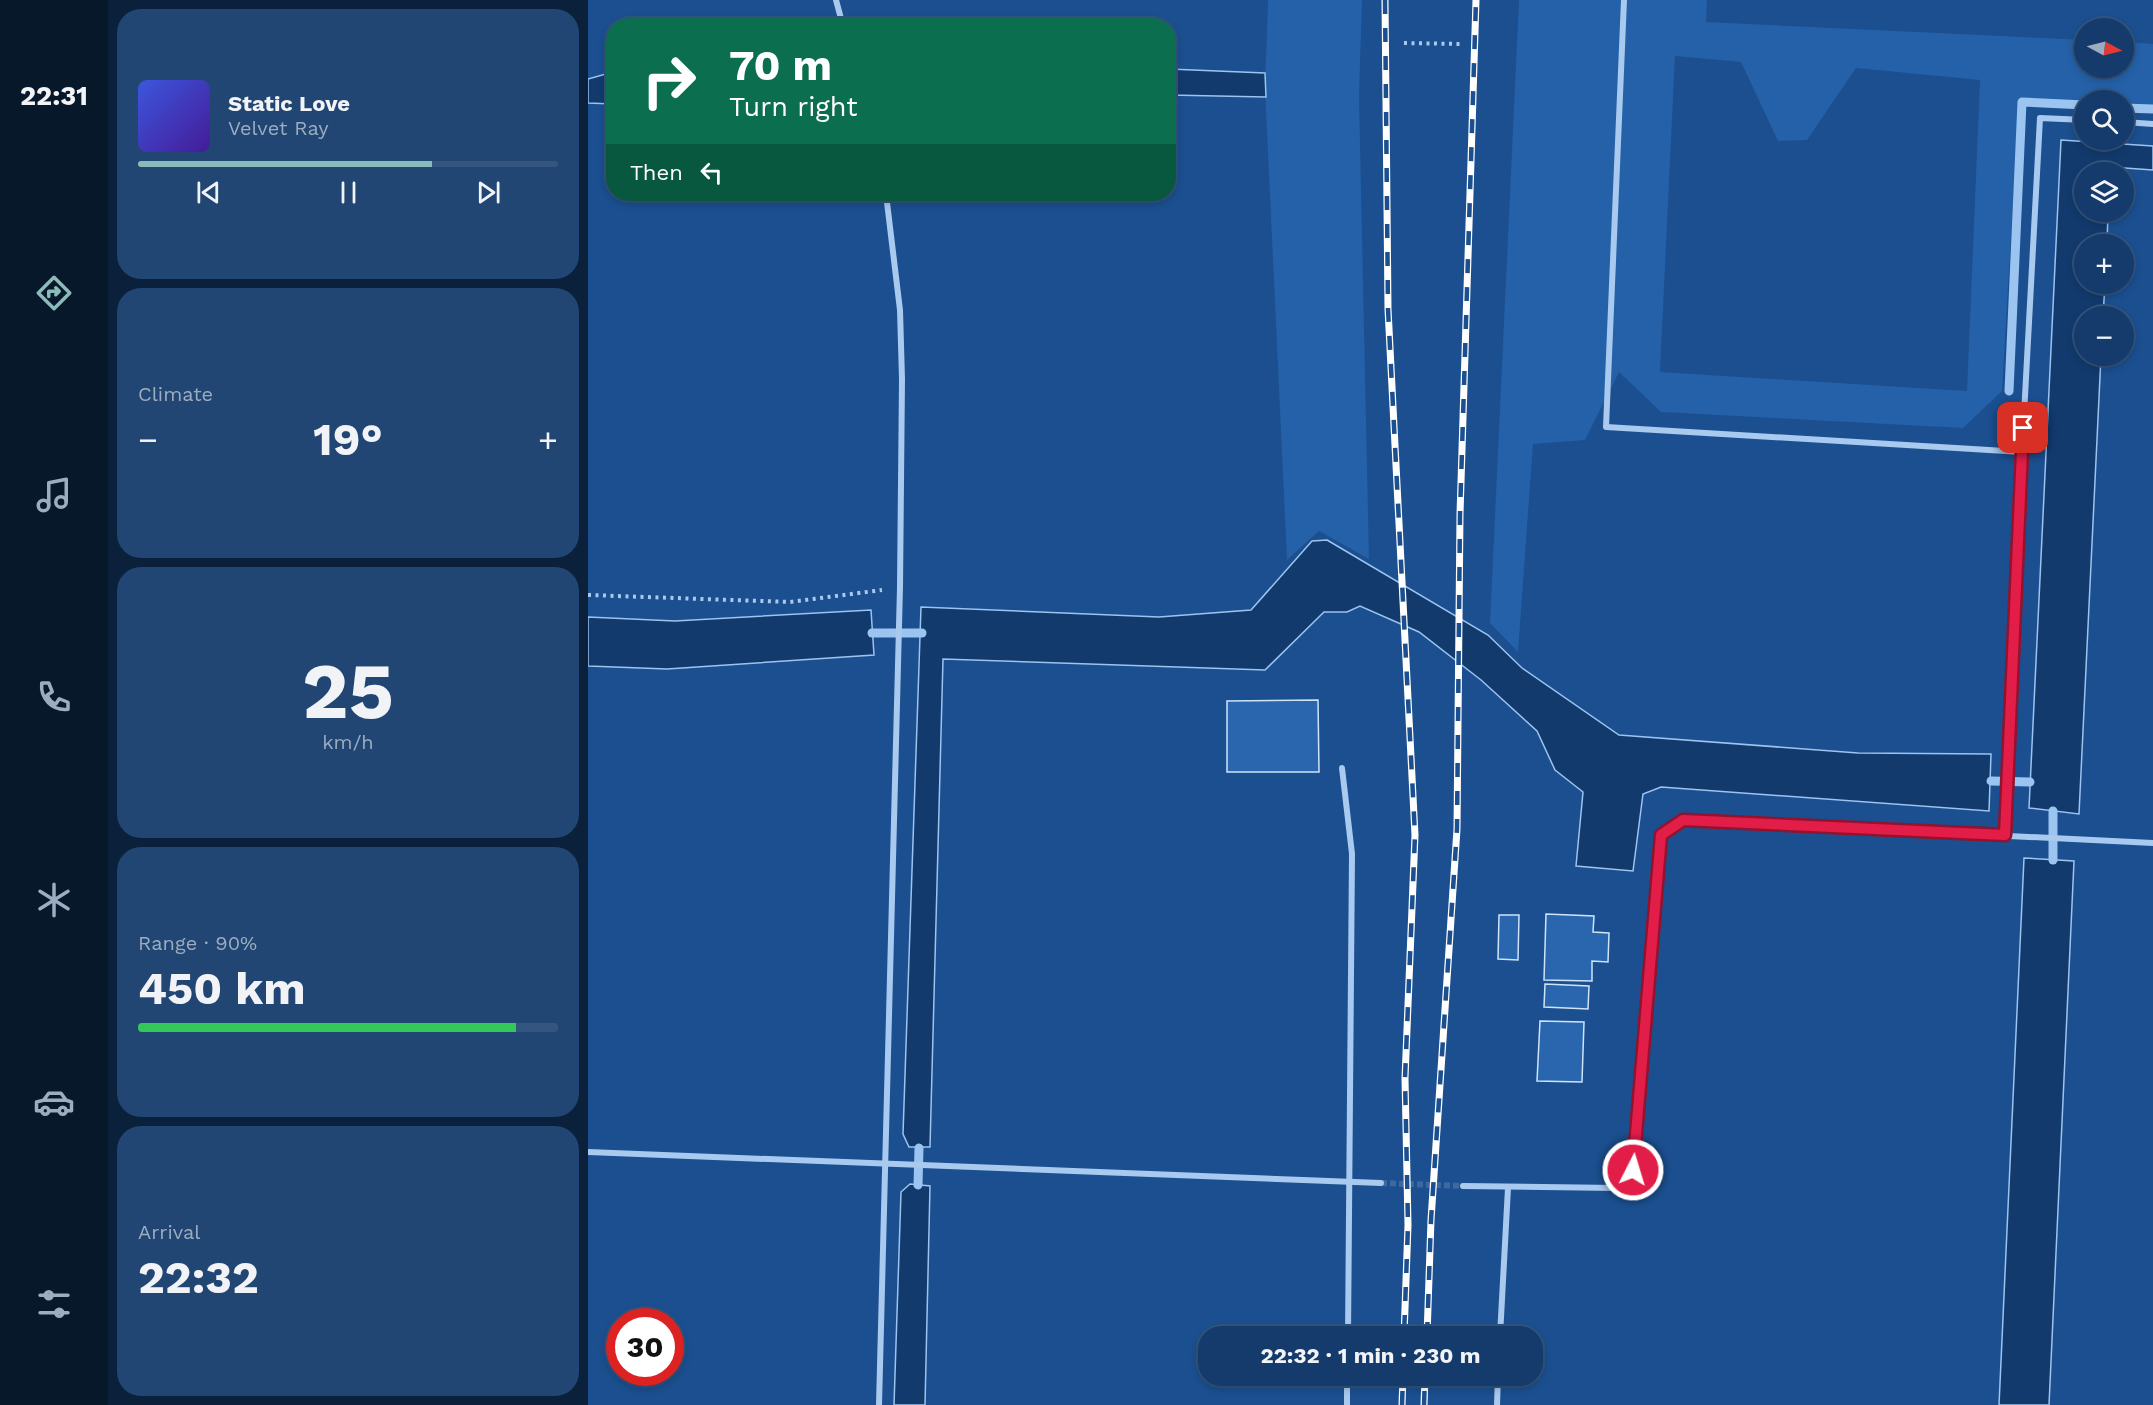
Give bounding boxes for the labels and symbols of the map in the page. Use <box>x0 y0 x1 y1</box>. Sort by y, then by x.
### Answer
north arrow <box>2074 18 2134 78</box>
pin <box>1997 402 2048 453</box>
position arrow <box>1601 1138 1665 1202</box>
speed limit sign: 30 <box>606 1308 684 1386</box>

